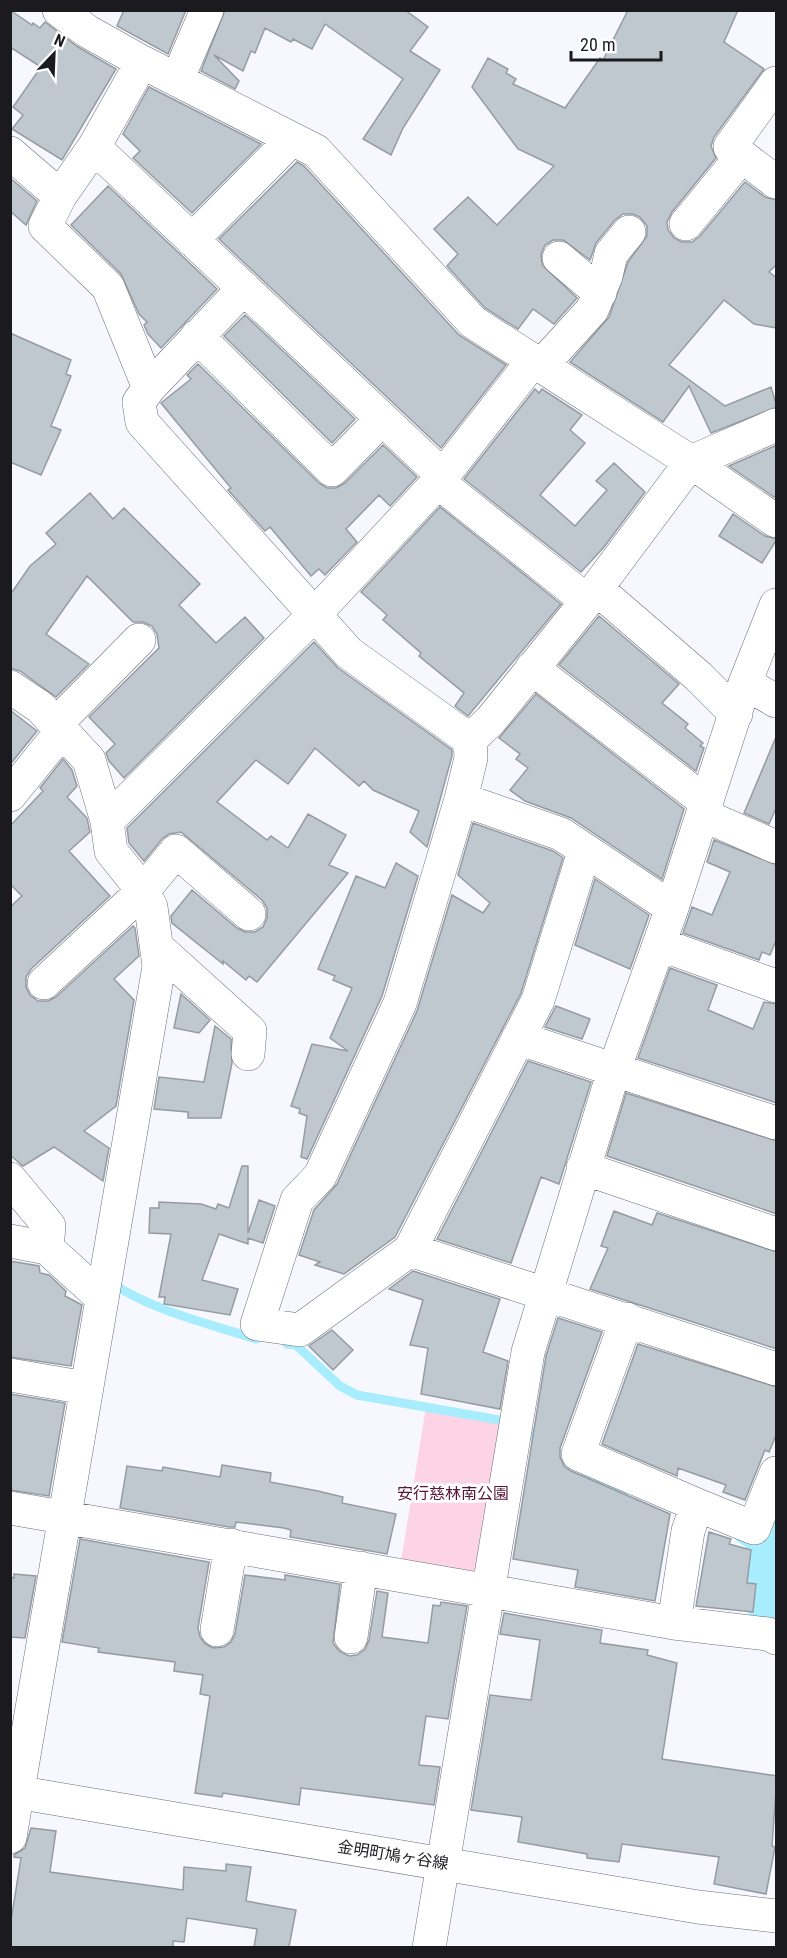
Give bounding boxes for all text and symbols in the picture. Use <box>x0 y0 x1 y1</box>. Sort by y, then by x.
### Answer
north arrow <box>24 24 84 84</box>
scale bar <box>571 24 661 62</box>
text: N <box>51 30 68 51</box>
text: 20 m <box>580 34 615 55</box>
park label: 安行慈林南公園 <box>397 1484 509 1503</box>
street label: 金明町鳩ヶ谷線 <box>336 1837 450 1873</box>

